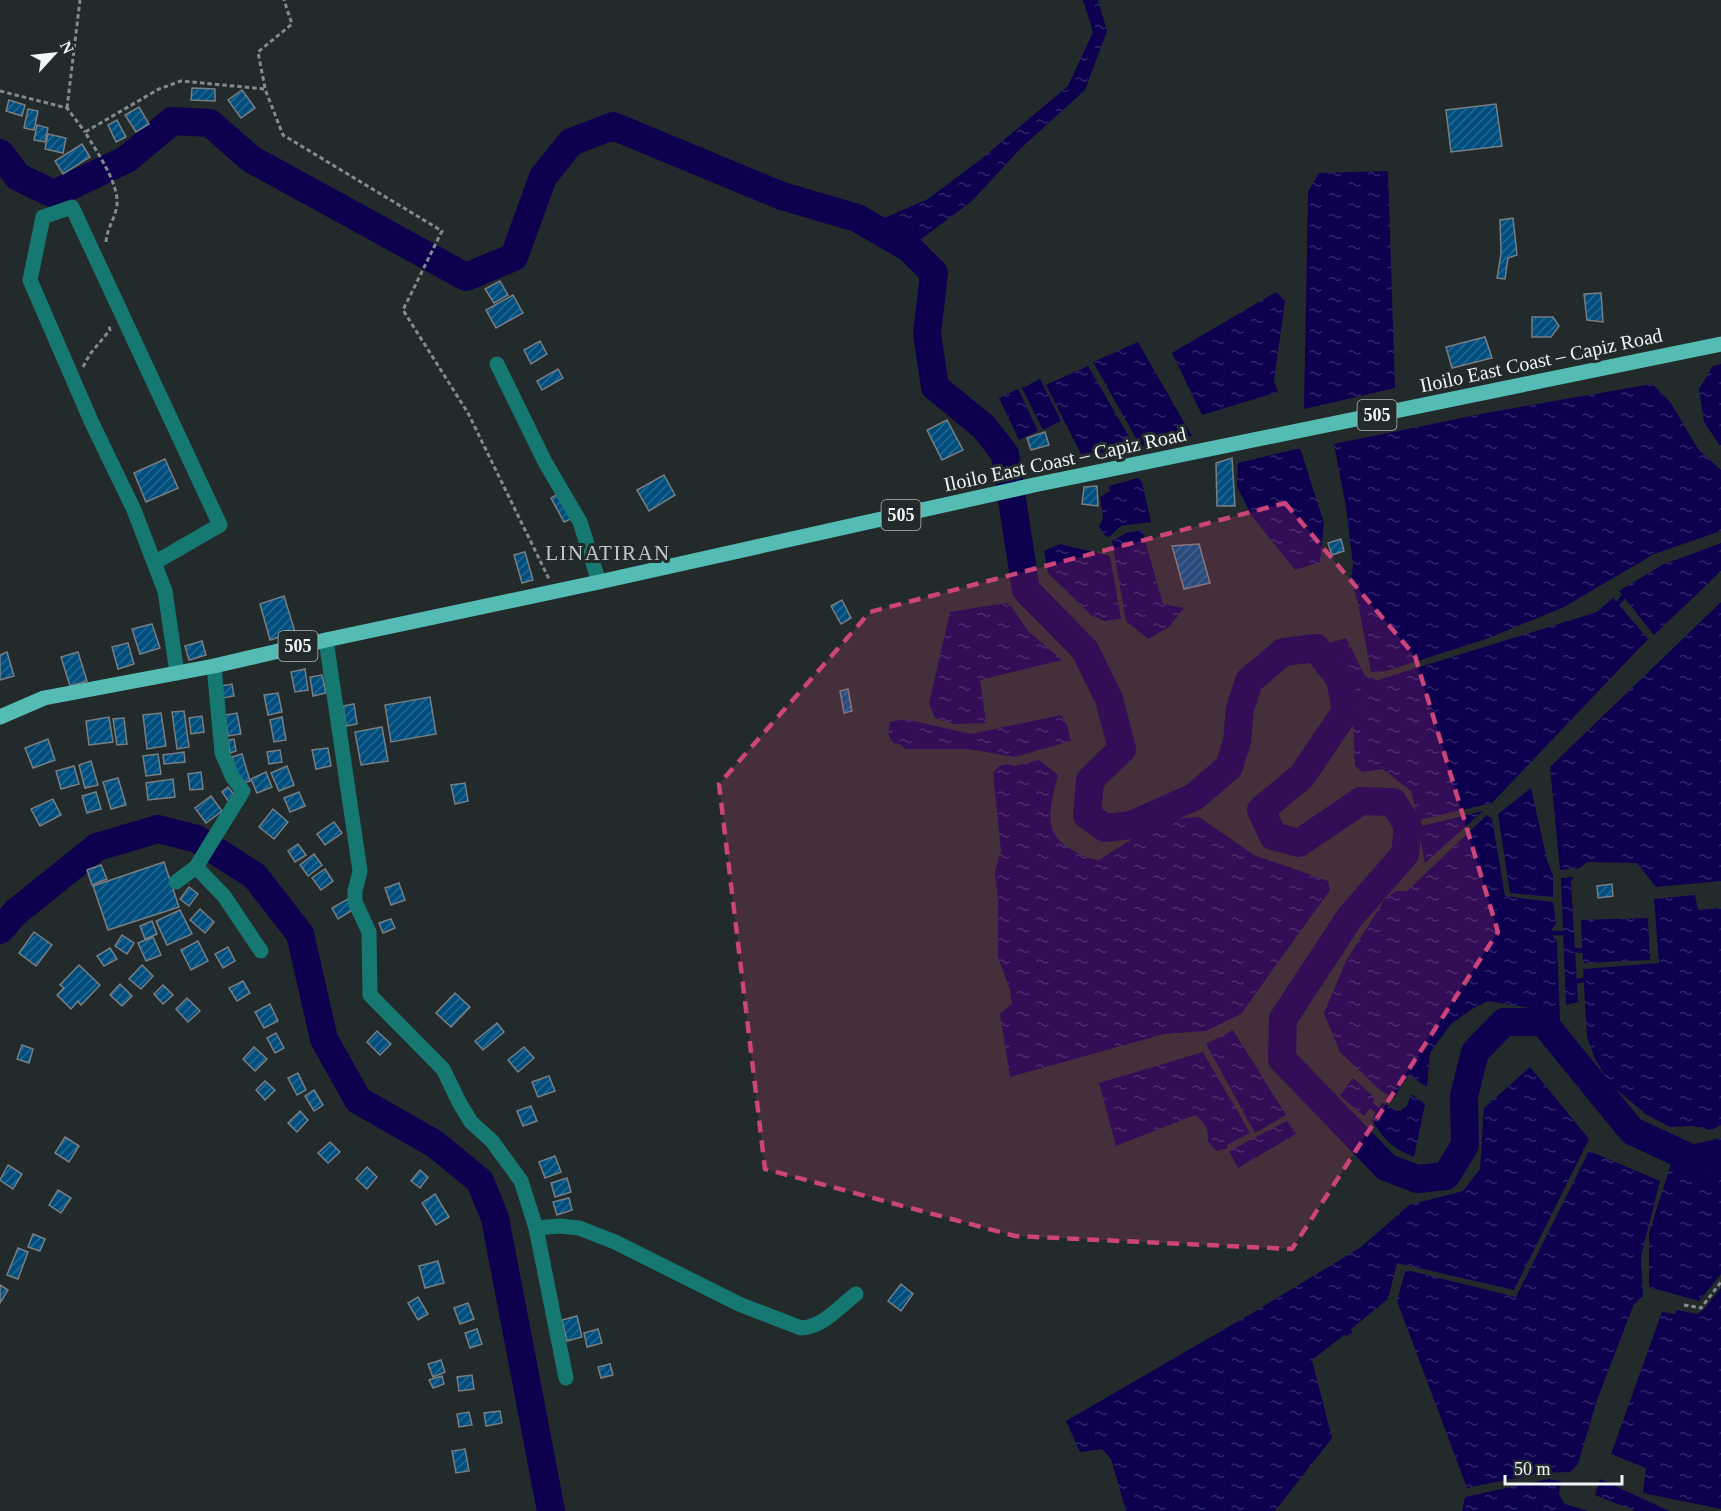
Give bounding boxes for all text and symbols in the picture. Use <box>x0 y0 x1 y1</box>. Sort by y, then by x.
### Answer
north arrow <box>24 24 84 84</box>
text: N <box>57 38 77 57</box>
street label: Iloilo East Coast – Capiz Road <box>1418 324 1664 397</box>
road number: 505 <box>1358 400 1396 430</box>
street label: Iloilo East Coast – Capiz Road <box>942 423 1188 496</box>
road number: 505 <box>882 500 920 530</box>
district label: LINATIRAN <box>545 541 671 565</box>
road number: 505 <box>278 631 318 661</box>
scale bar <box>1505 1448 1622 1486</box>
text: 50 m <box>1514 1459 1551 1479</box>

